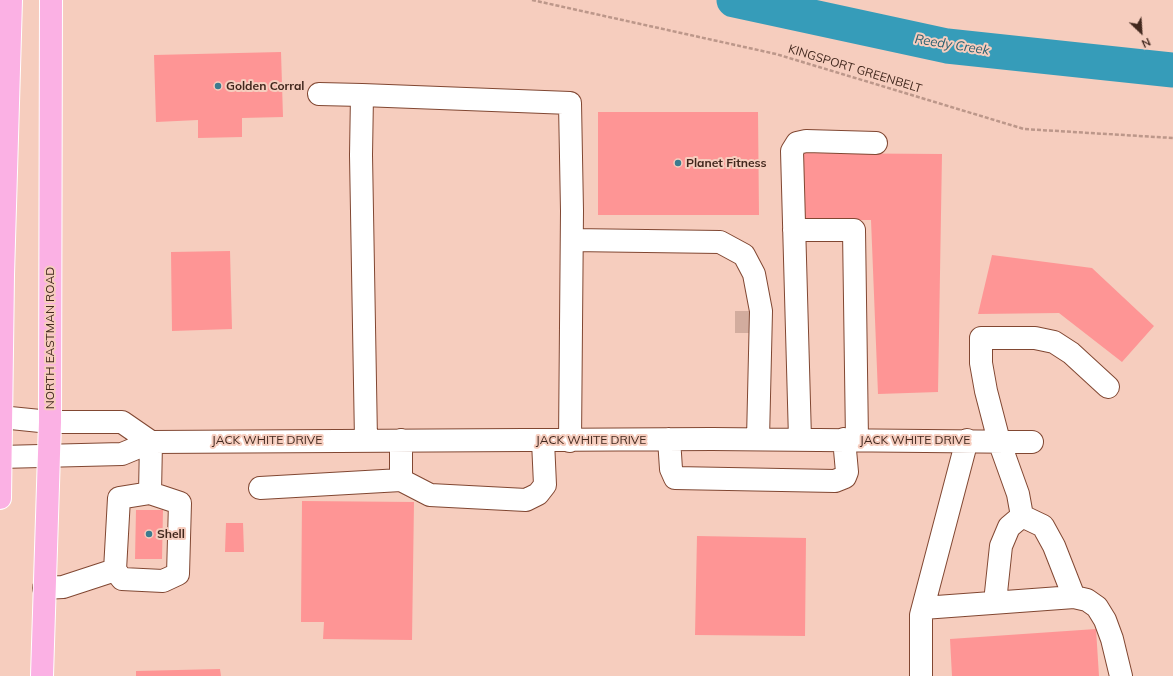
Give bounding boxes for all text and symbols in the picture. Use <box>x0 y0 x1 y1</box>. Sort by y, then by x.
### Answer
north arrow <box>1121 12 1161 52</box>
water label: Reedy Creek <box>914 31 990 59</box>
text: N <box>1139 35 1153 51</box>
street label: KINGSPORT GREENBELT <box>786 42 924 96</box>
place label: Golden Corral <box>226 79 305 93</box>
marker: Golden Corral <box>213 81 223 91</box>
place label: Planet Fitness <box>686 156 767 170</box>
marker: Planet Fitness <box>673 158 683 168</box>
street label: NORTH EASTMAN ROAD <box>43 267 57 409</box>
street label: JACK WHITE DRIVE <box>212 433 322 447</box>
street label: JACK WHITE DRIVE <box>536 433 646 447</box>
street label: JACK WHITE DRIVE <box>860 433 970 447</box>
place label: Shell <box>157 527 185 541</box>
marker: Shell <box>144 529 154 539</box>

